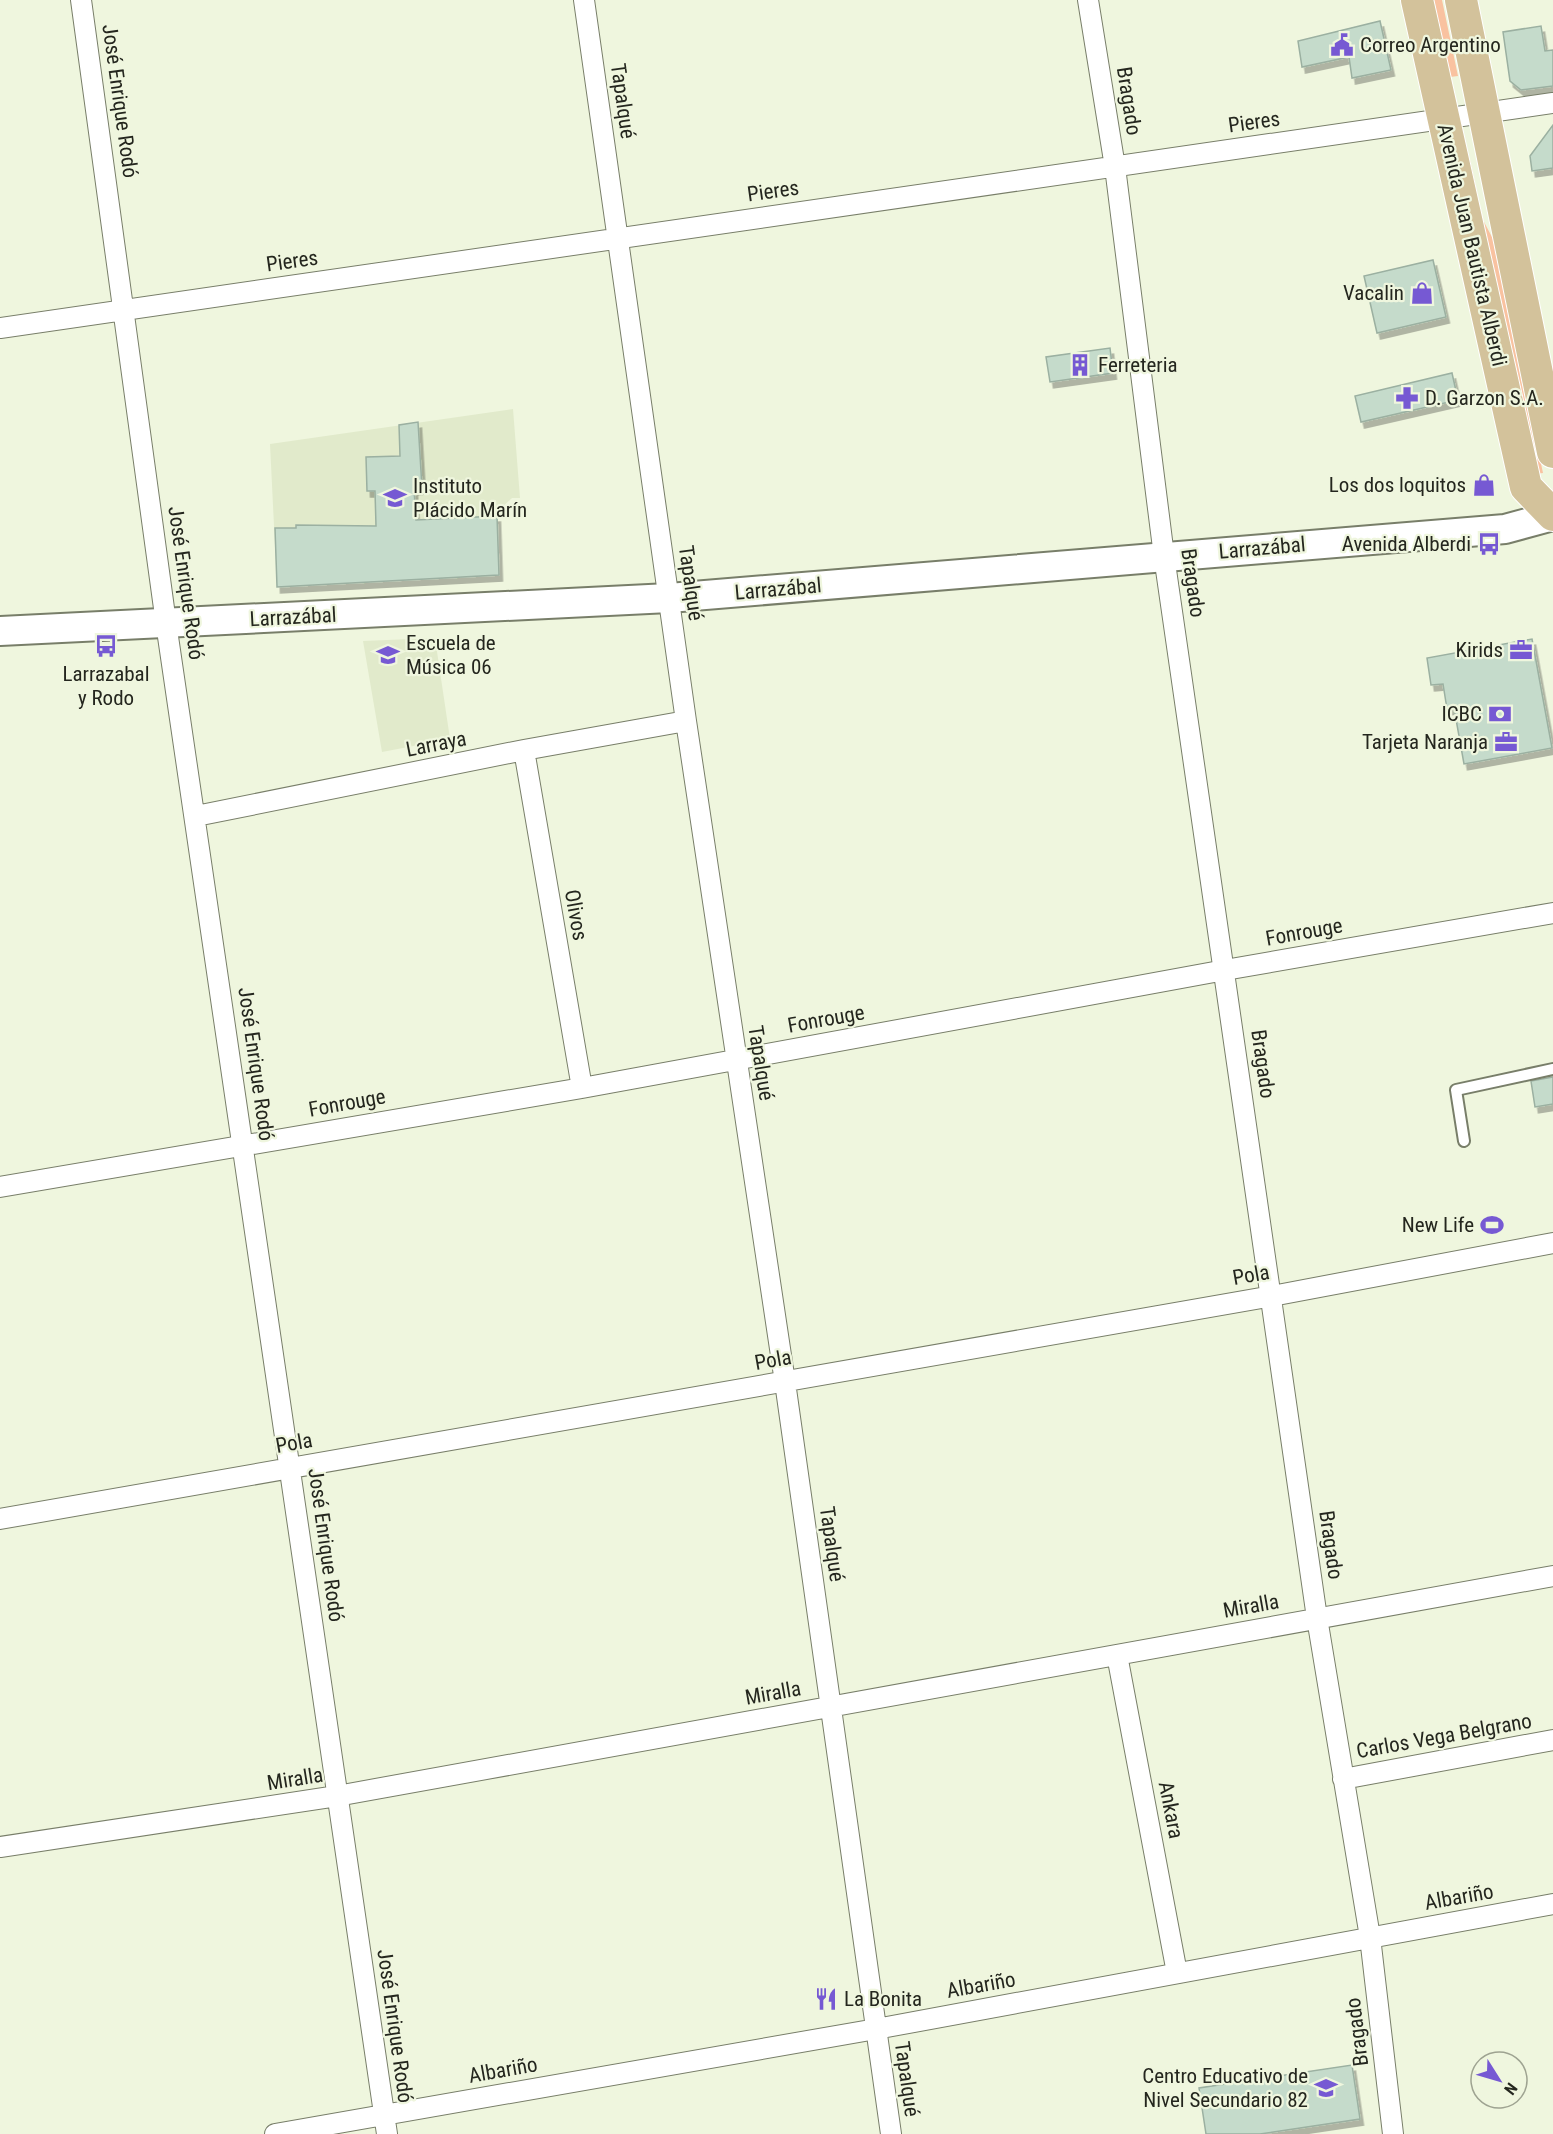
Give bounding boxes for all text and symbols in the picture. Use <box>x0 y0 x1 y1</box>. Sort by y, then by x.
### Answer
street label: José Enrique Rodó <box>97 23 143 179</box>
public building icon: Correo Argentino <box>1329 32 1355 58</box>
place label: Correo Argentino <box>1360 33 1501 57</box>
street label: Tapalqué <box>606 62 640 140</box>
street label: Bragado <box>1112 65 1146 137</box>
street label: Pieres <box>1227 107 1281 137</box>
street label: Avenida Juan Bautista Alberdi <box>1432 122 1512 368</box>
street label: Pieres <box>746 176 800 206</box>
street label: Pieres <box>265 246 319 276</box>
shop icon: Vacalin <box>1409 280 1435 306</box>
place label: Vacalin <box>1343 281 1404 305</box>
building icon: Ferreteria <box>1067 352 1093 378</box>
place label: Ferreteria <box>1098 353 1178 377</box>
pharmacy icon: D. Garzon S.A. <box>1394 385 1420 411</box>
place label: D. Garzon S.A. <box>1425 386 1544 410</box>
shop icon: Los dos loquitos <box>1471 472 1497 498</box>
place label: Los dos loquitos <box>1329 473 1466 497</box>
place label: Instituto Plácido Marín <box>413 474 527 522</box>
school or university icon: Instituto Plácido Marín <box>382 485 408 511</box>
street label: José Enrique Rodó <box>163 505 209 661</box>
bus stop icon: Avenida Alberdi <box>1476 531 1502 557</box>
street label: Larrazábal <box>1218 532 1306 564</box>
place label: Avenida Alberdi <box>1342 532 1471 556</box>
street label: Tapalqué <box>674 544 708 622</box>
street label: Bragado <box>1176 547 1210 619</box>
street label: Larrazábal <box>734 573 822 605</box>
street label: Larrazábal <box>249 603 337 631</box>
place label: Escuela de Música 06 <box>406 631 496 679</box>
bus stop icon: Larrazabal y Rodo <box>93 633 119 659</box>
office icon: Kirids <box>1508 637 1534 663</box>
place label: Kirids <box>1456 638 1503 662</box>
school or university icon: Escuela de Música 06 <box>375 642 401 668</box>
place label: Larrazabal y Rodo <box>62 662 150 710</box>
bank icon: ICBC <box>1487 701 1513 727</box>
place label: ICBC <box>1441 702 1482 726</box>
street label: Larraya <box>404 726 468 762</box>
office icon: Tarjeta Naranja <box>1493 729 1519 755</box>
place label: Tarjeta Naranja <box>1362 730 1488 754</box>
street label: Olivos <box>560 888 592 942</box>
street label: Fonrouge <box>1264 913 1344 951</box>
street label: José Enrique Rodó <box>233 986 279 1142</box>
street label: Fonrouge <box>786 1000 866 1038</box>
street label: Tapalqué <box>743 1024 779 1102</box>
street label: Bragado <box>1246 1028 1280 1100</box>
street label: Fonrouge <box>307 1084 387 1122</box>
sports icon: New Life <box>1479 1212 1505 1238</box>
place label: New Life <box>1402 1213 1474 1237</box>
street label: Pola <box>1231 1260 1271 1290</box>
street label: Pola <box>753 1345 793 1375</box>
street label: Pola <box>274 1428 314 1458</box>
street label: José Enrique Rodó <box>303 1467 349 1623</box>
street label: Tapalqué <box>815 1505 849 1583</box>
street label: Bragado <box>1314 1509 1348 1581</box>
street label: Miralla <box>1221 1589 1281 1623</box>
street label: Miralla <box>743 1676 803 1710</box>
street label: Carlos Vega Belgrano <box>1354 1709 1534 1763</box>
street label: Miralla <box>265 1763 325 1795</box>
street label: Ankara <box>1154 1779 1188 1841</box>
street label: Albariño <box>1423 1879 1495 1915</box>
street label: José Enrique Rodó <box>372 1948 418 2104</box>
street label: Albariño <box>945 1967 1017 2003</box>
restaurant icon: La Bonita <box>813 1986 839 2012</box>
place label: La Bonita <box>844 1987 922 2011</box>
street label: Bragado <box>1341 1996 1373 2068</box>
street label: Tapalqué <box>890 2040 924 2118</box>
north arrow <box>1469 2050 1529 2110</box>
street label: Albariño <box>467 2052 539 2088</box>
place label: Centro Educativo de Nivel Secundario 82 <box>1142 2064 1308 2112</box>
school or university icon: Centro Educativo de Nivel Secundario 82 <box>1313 2075 1339 2101</box>
text: N <box>1500 2079 1521 2098</box>

